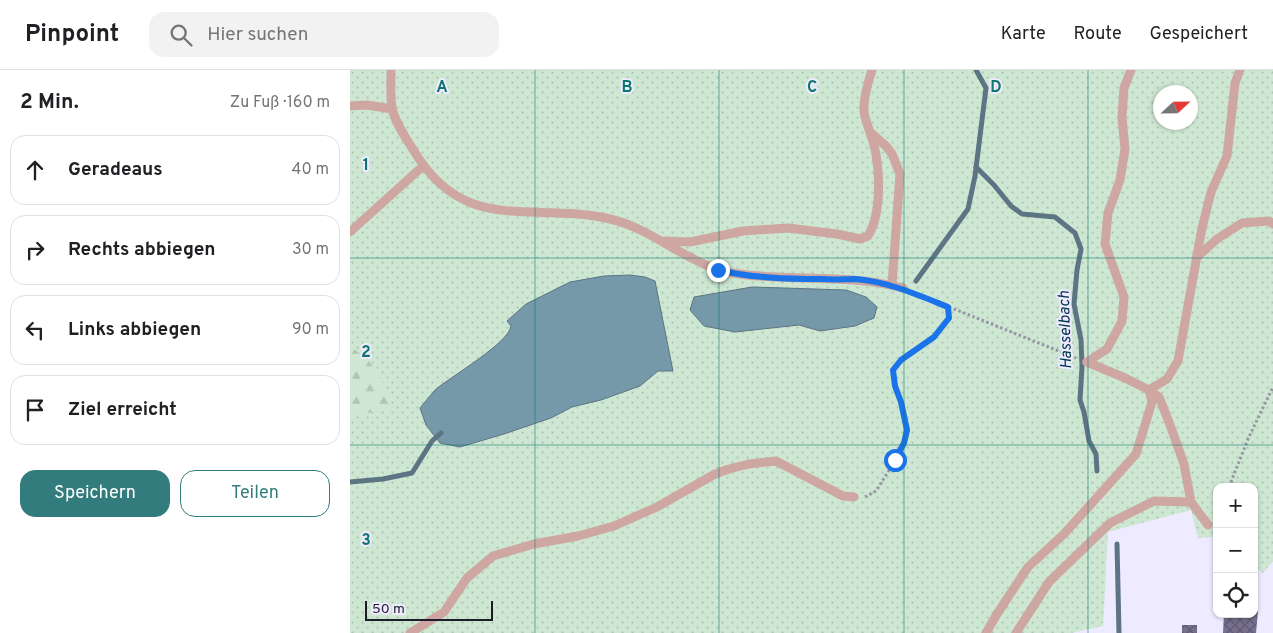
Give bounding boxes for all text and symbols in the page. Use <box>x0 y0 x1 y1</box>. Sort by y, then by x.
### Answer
search box <box>149 12 499 57</box>
text: Pinpoint <box>25 20 119 50</box>
icon: search <box>167 21 195 49</box>
text: Hier suchen <box>207 23 308 47</box>
text: Karte <box>1001 23 1046 46</box>
text: Route <box>1074 23 1122 46</box>
text: Gespeichert <box>1150 23 1248 46</box>
text: A <box>436 78 448 98</box>
text: B <box>621 78 633 98</box>
text: C <box>807 78 817 98</box>
text: D <box>990 78 1002 98</box>
north arrow <box>1153 85 1198 130</box>
text: 2 Min. <box>20 89 79 116</box>
text: Zu Fuß · 160 m <box>230 93 330 113</box>
icon: ahead <box>21 156 49 184</box>
text: 1 <box>363 156 369 176</box>
text: Geradeaus <box>68 158 163 182</box>
text: 40 m <box>291 160 329 180</box>
icon: right <box>21 236 49 264</box>
text: Rechts abbiegen <box>68 238 216 262</box>
text: 30 m <box>292 240 329 260</box>
route end <box>707 259 730 282</box>
water label: Hasselbach <box>1055 290 1077 370</box>
icon: left <box>21 316 49 344</box>
text: Links abbiegen <box>68 318 201 342</box>
text: 90 m <box>292 320 329 340</box>
text: 2 <box>361 343 371 363</box>
icon: arrive <box>21 396 49 424</box>
text: Ziel erreicht <box>68 398 177 422</box>
route start <box>884 449 907 472</box>
button: Speichern <box>20 470 170 517</box>
button: Teilen <box>180 470 330 517</box>
map controls <box>1213 483 1258 618</box>
button: + <box>1213 483 1258 528</box>
button: − <box>1213 528 1258 573</box>
text: 3 <box>361 531 371 551</box>
button: locate <box>1213 573 1258 618</box>
scale bar <box>365 598 492 621</box>
text: 50 m <box>372 601 405 618</box>

